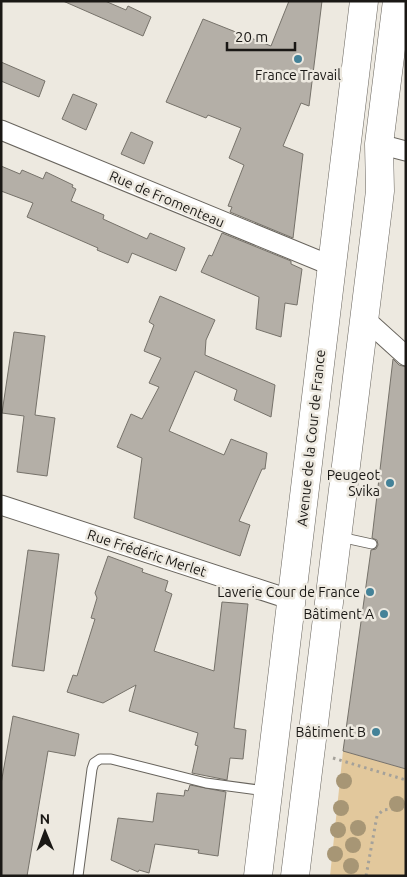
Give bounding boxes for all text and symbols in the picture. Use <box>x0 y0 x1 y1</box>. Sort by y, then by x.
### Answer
scale bar <box>227 20 294 52</box>
text: 20 m <box>235 28 268 45</box>
marker: France Travail <box>292 53 304 65</box>
place label: France Travail <box>255 67 341 83</box>
street label: Rue de Fromenteau <box>107 167 227 231</box>
street label: Avenue de la Cour de France <box>294 349 328 527</box>
place label: Peugeot Svika <box>327 467 380 499</box>
marker: Peugeot Svika <box>384 477 396 489</box>
street label: Rue Frédéric Merlet <box>85 526 209 580</box>
place label: Laverie Cour de France <box>217 584 360 600</box>
marker: Laverie Cour de France <box>364 586 376 598</box>
place label: Bâtiment A <box>303 606 374 622</box>
marker: Bâtiment A <box>378 608 390 620</box>
place label: Bâtiment B <box>296 724 366 740</box>
marker: Bâtiment B <box>370 726 382 738</box>
north arrow <box>20 807 70 857</box>
text: N <box>39 811 50 827</box>

